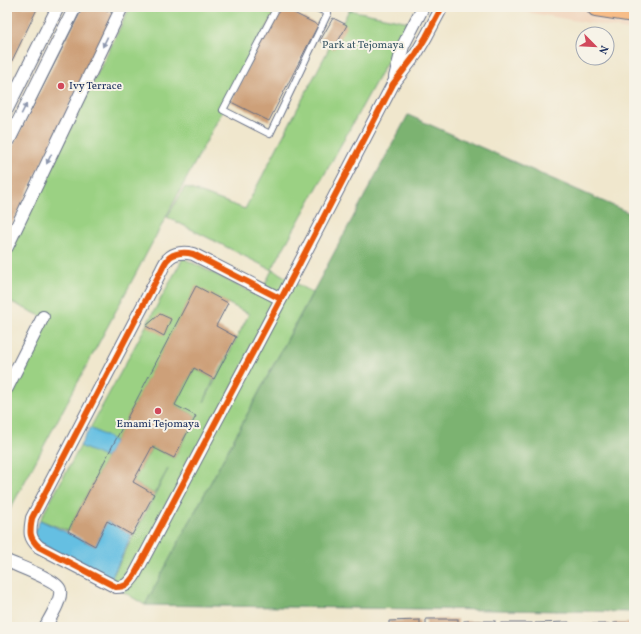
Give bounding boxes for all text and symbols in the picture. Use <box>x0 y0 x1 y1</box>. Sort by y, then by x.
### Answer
north arrow <box>575 26 615 66</box>
one-way arrow <box>102 37 108 48</box>
park label: Park at Tejomaya <box>322 38 404 53</box>
text: N <box>594 43 611 56</box>
place label: Ivy Terrace <box>69 79 122 94</box>
marker: Ivy Terrace <box>56 81 66 91</box>
one-way arrow <box>21 103 28 114</box>
one-way arrow <box>46 154 52 165</box>
marker: Emami Tejomaya <box>153 406 163 416</box>
place label: Emami Tejomaya <box>117 417 200 432</box>

